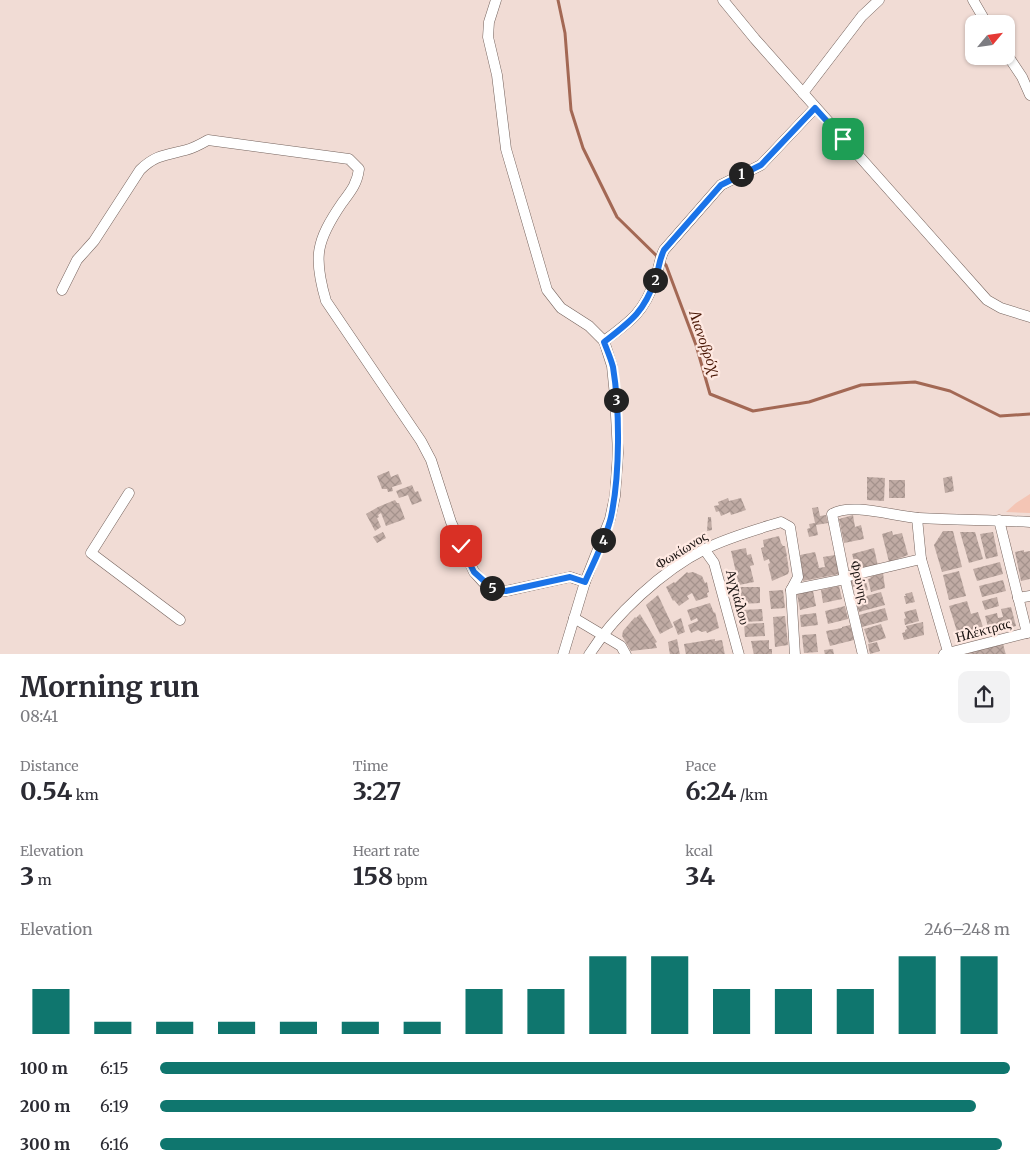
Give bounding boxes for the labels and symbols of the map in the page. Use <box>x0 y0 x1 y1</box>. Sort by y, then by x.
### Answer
north arrow <box>965 15 1015 65</box>
pin <box>822 118 864 160</box>
pin: 1 <box>728 162 754 186</box>
pin: 2 <box>642 268 668 292</box>
water label: Λιανοβρόχι <box>685 307 726 380</box>
pin: 3 <box>604 388 628 412</box>
pin <box>440 525 482 567</box>
street label: Φωκίωνος <box>651 527 711 573</box>
pin: 4 <box>590 528 616 552</box>
street label: Φρύνης <box>846 559 874 606</box>
street label: Αγχιάλου <box>722 567 754 627</box>
pin: 5 <box>480 576 504 600</box>
street label: Ηλέκτρας <box>953 614 1013 646</box>

